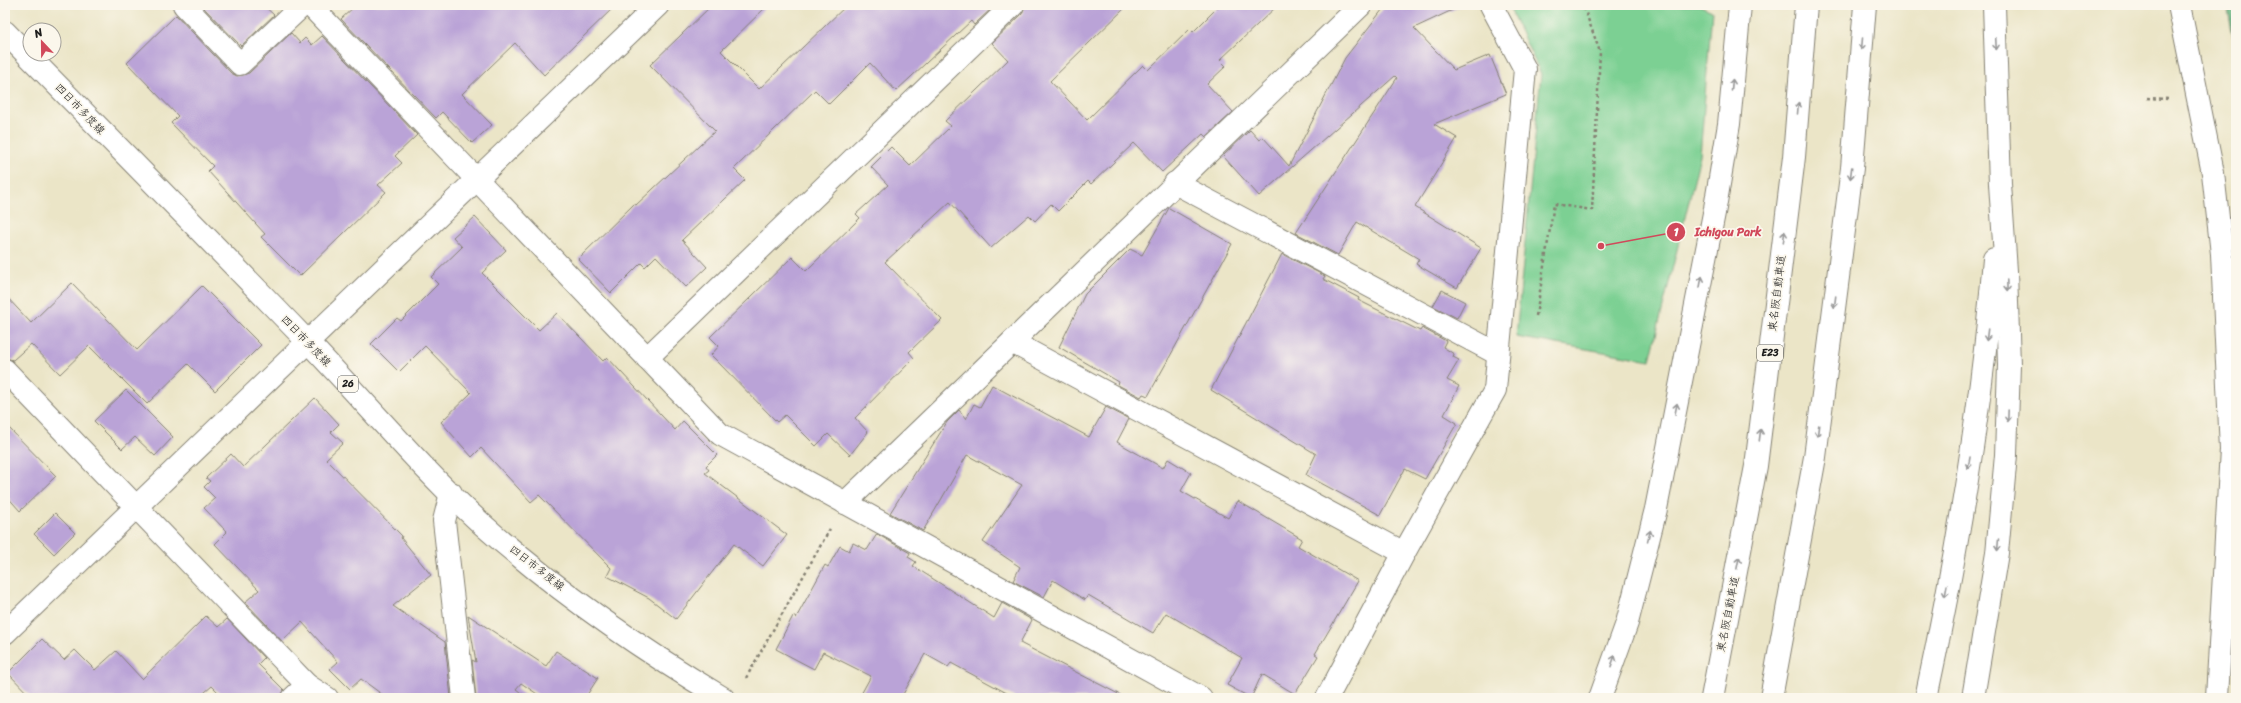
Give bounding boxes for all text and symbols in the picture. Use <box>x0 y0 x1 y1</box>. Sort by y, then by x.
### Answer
north arrow <box>22 22 62 62</box>
text: N <box>30 23 46 44</box>
one-way arrow <box>1858 37 1865 50</box>
one-way arrow <box>1992 37 2000 50</box>
street label: 四日市多度線 <box>50 79 110 139</box>
one-way arrow <box>1728 79 1736 92</box>
one-way arrow <box>1794 102 1801 115</box>
one-way arrow <box>1847 167 1855 180</box>
callout: Ichigou Park <box>1666 220 1769 244</box>
text: 1 <box>1673 221 1679 243</box>
text: Ichigou Park <box>1694 221 1762 243</box>
one-way arrow <box>1780 231 1788 244</box>
street label: 東名阪自動車道 <box>1763 254 1791 332</box>
one-way arrow <box>1697 276 1705 289</box>
one-way arrow <box>2003 279 2011 292</box>
one-way arrow <box>1831 295 1839 308</box>
street label: 四日市多度線 <box>276 311 336 371</box>
one-way arrow <box>1983 328 1991 341</box>
road number: E23 <box>1757 345 1783 361</box>
road number: 26 <box>338 376 358 392</box>
one-way arrow <box>1672 403 1680 416</box>
one-way arrow <box>2004 409 2011 422</box>
one-way arrow <box>1815 424 1822 437</box>
one-way arrow <box>1756 429 1763 442</box>
one-way arrow <box>1965 456 1973 469</box>
one-way arrow <box>1646 530 1653 543</box>
one-way arrow <box>1994 538 2001 551</box>
street label: 四日市多度線 <box>505 540 569 596</box>
one-way arrow <box>1734 557 1742 570</box>
street label: 東名阪自動車道 <box>1711 574 1745 654</box>
one-way arrow <box>1942 584 1950 597</box>
one-way arrow <box>1610 656 1618 668</box>

